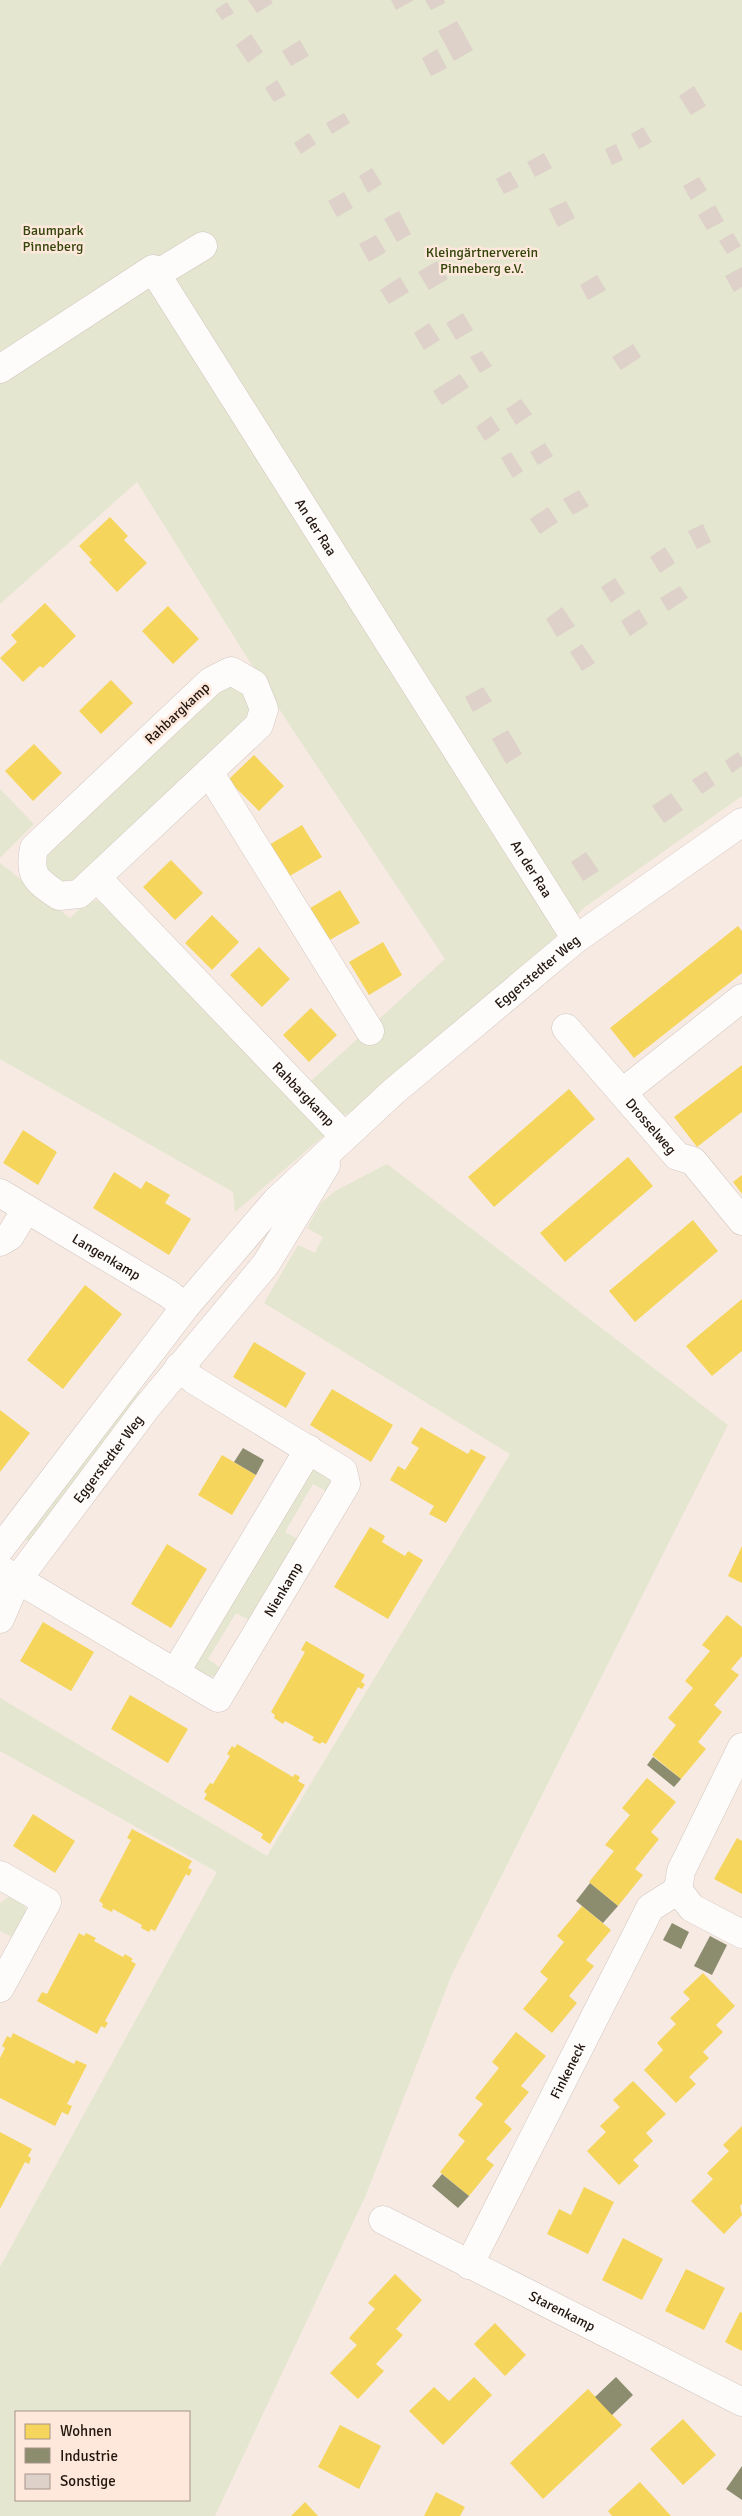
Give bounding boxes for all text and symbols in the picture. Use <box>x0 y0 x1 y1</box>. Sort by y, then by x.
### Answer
park label: Baumpark Pinneberg <box>22 222 84 255</box>
park label: Kleingärtnerverein Pinneberg e.V. <box>426 244 538 277</box>
street label: An der Raa <box>291 496 340 559</box>
street label: Rahbargkamp <box>141 679 213 748</box>
street label: An der Raa <box>507 837 556 901</box>
street label: Eggerstedter Weg <box>491 931 583 1012</box>
street label: Rahbargkamp <box>269 1059 338 1130</box>
street label: Drosselweg <box>622 1095 680 1158</box>
street label: Langenkamp <box>69 1230 143 1284</box>
street label: Eggerstedter Weg <box>70 1412 147 1507</box>
street label: Nienkamp <box>261 1559 306 1620</box>
street label: Finkeneck <box>547 2040 589 2102</box>
street label: Starenkamp <box>526 2287 598 2335</box>
legend <box>15 2411 190 2501</box>
text: Wohnen <box>60 2422 112 2440</box>
text: Industrie <box>60 2447 118 2465</box>
text: Sonstige <box>60 2472 116 2490</box>

